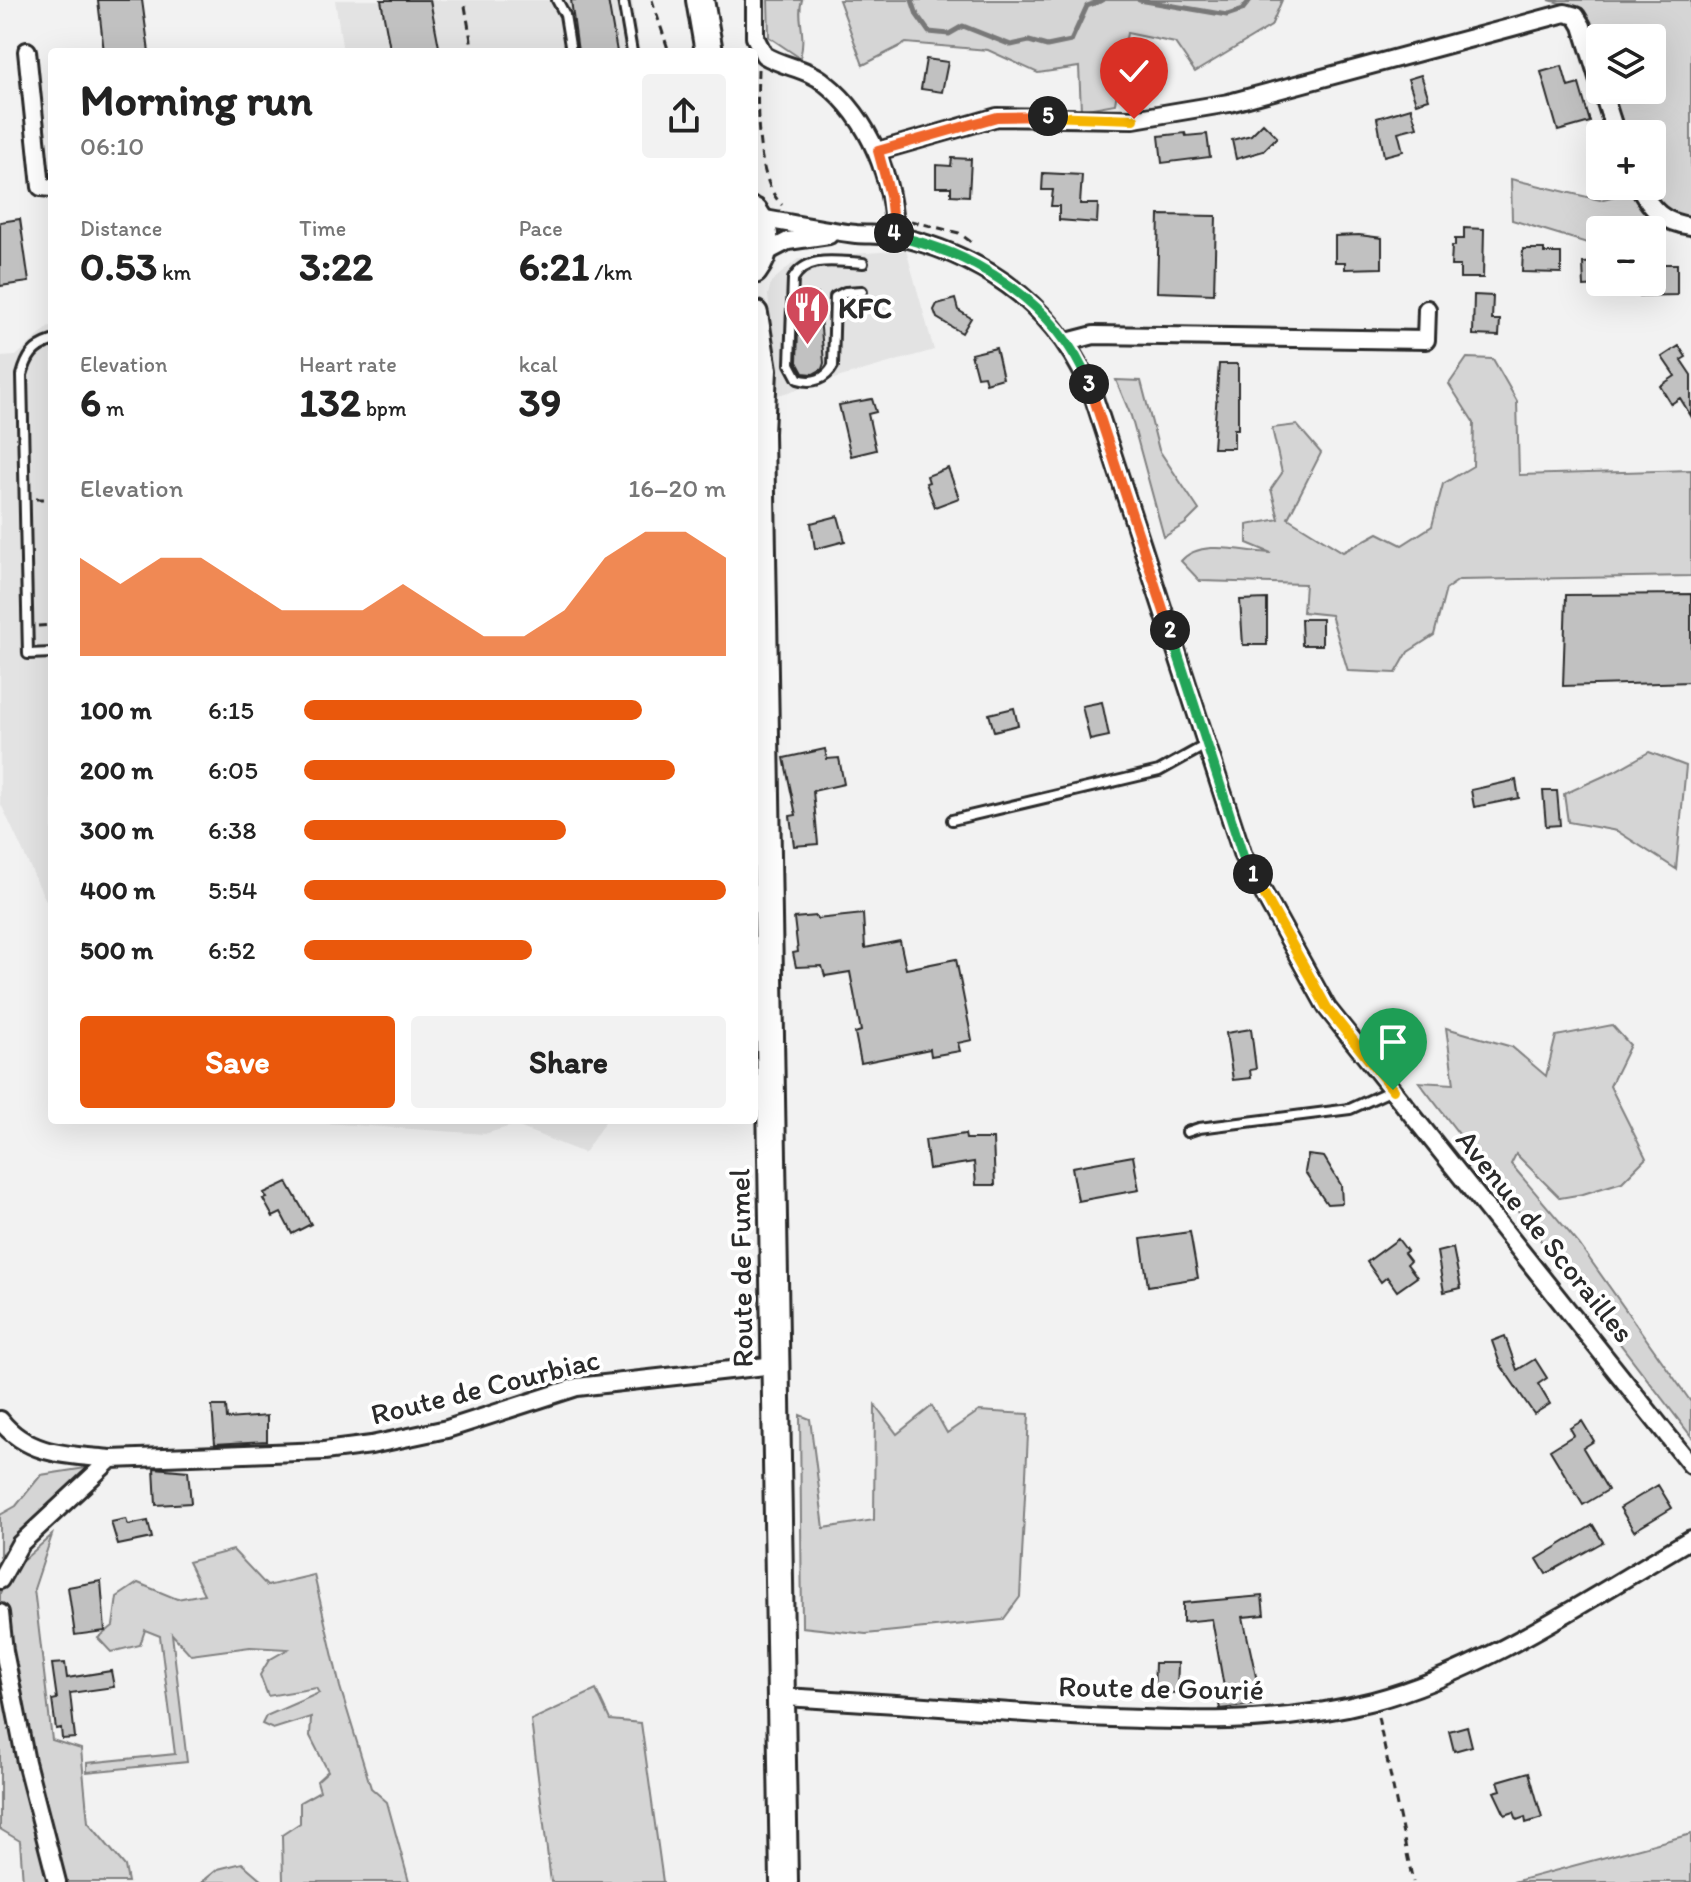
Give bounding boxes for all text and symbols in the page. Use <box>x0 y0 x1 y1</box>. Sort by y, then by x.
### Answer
map controls <box>1586 24 1666 296</box>
button: layers <box>1586 24 1666 104</box>
pin <box>1100 37 1168 119</box>
icon: check <box>1112 49 1156 93</box>
text: Morning run <box>80 73 313 126</box>
button: share <box>642 74 726 158</box>
pin: 5 <box>1028 96 1068 136</box>
text: 5 <box>1042 102 1054 129</box>
button: + <box>1586 120 1666 200</box>
text: 06:10 <box>80 130 144 162</box>
pin: 4 <box>874 213 914 253</box>
text: Distance <box>80 215 162 242</box>
text: Time <box>299 215 346 242</box>
text: Pace <box>519 215 563 242</box>
button: − <box>1586 216 1666 296</box>
text: 4 <box>887 219 901 246</box>
text: 0.53 <box>80 242 157 290</box>
text: 3:22 <box>299 242 373 290</box>
text: 6:21 <box>519 242 589 290</box>
text: km <box>157 259 191 286</box>
text: /km <box>589 259 633 286</box>
restaurant icon: KFC <box>783 284 831 347</box>
place label: KFC <box>838 289 892 326</box>
text: Elevation <box>80 351 167 378</box>
text: Heart rate <box>299 351 397 378</box>
text: kcal <box>519 351 558 378</box>
pin: 3 <box>1069 364 1109 404</box>
text: 3 <box>1083 370 1095 397</box>
text: 6 <box>80 378 101 426</box>
text: 132 <box>299 378 361 426</box>
text: 39 <box>519 378 561 426</box>
text: m <box>101 395 125 422</box>
text: bpm <box>361 395 407 422</box>
text: Elevation <box>80 472 183 504</box>
text: 16–20 m <box>628 472 726 504</box>
pin: 2 <box>1150 610 1190 650</box>
text: 2 <box>1164 616 1176 643</box>
text: 100 m <box>80 694 152 726</box>
text: 6:15 <box>208 694 254 726</box>
text: 200 m <box>80 754 153 786</box>
text: 6:05 <box>208 754 258 786</box>
text: 300 m <box>80 814 154 846</box>
text: 6:38 <box>208 814 257 846</box>
pin: 1 <box>1233 854 1273 894</box>
text: 1 <box>1248 860 1258 887</box>
text: 400 m <box>80 874 155 906</box>
text: 5:54 <box>208 874 257 906</box>
text: 500 m <box>80 934 153 966</box>
text: 6:52 <box>208 934 255 966</box>
pin <box>1359 1008 1427 1090</box>
button: Save <box>80 1016 395 1108</box>
button: Share <box>411 1016 726 1108</box>
icon: arrive <box>1371 1020 1415 1064</box>
street label: Avenue de Scorailles <box>1448 1122 1643 1350</box>
street label: Route de Fumel <box>720 1168 761 1368</box>
street label: Route de Courbiac <box>367 1340 603 1433</box>
street label: Route de Gourié <box>1058 1667 1264 1708</box>

